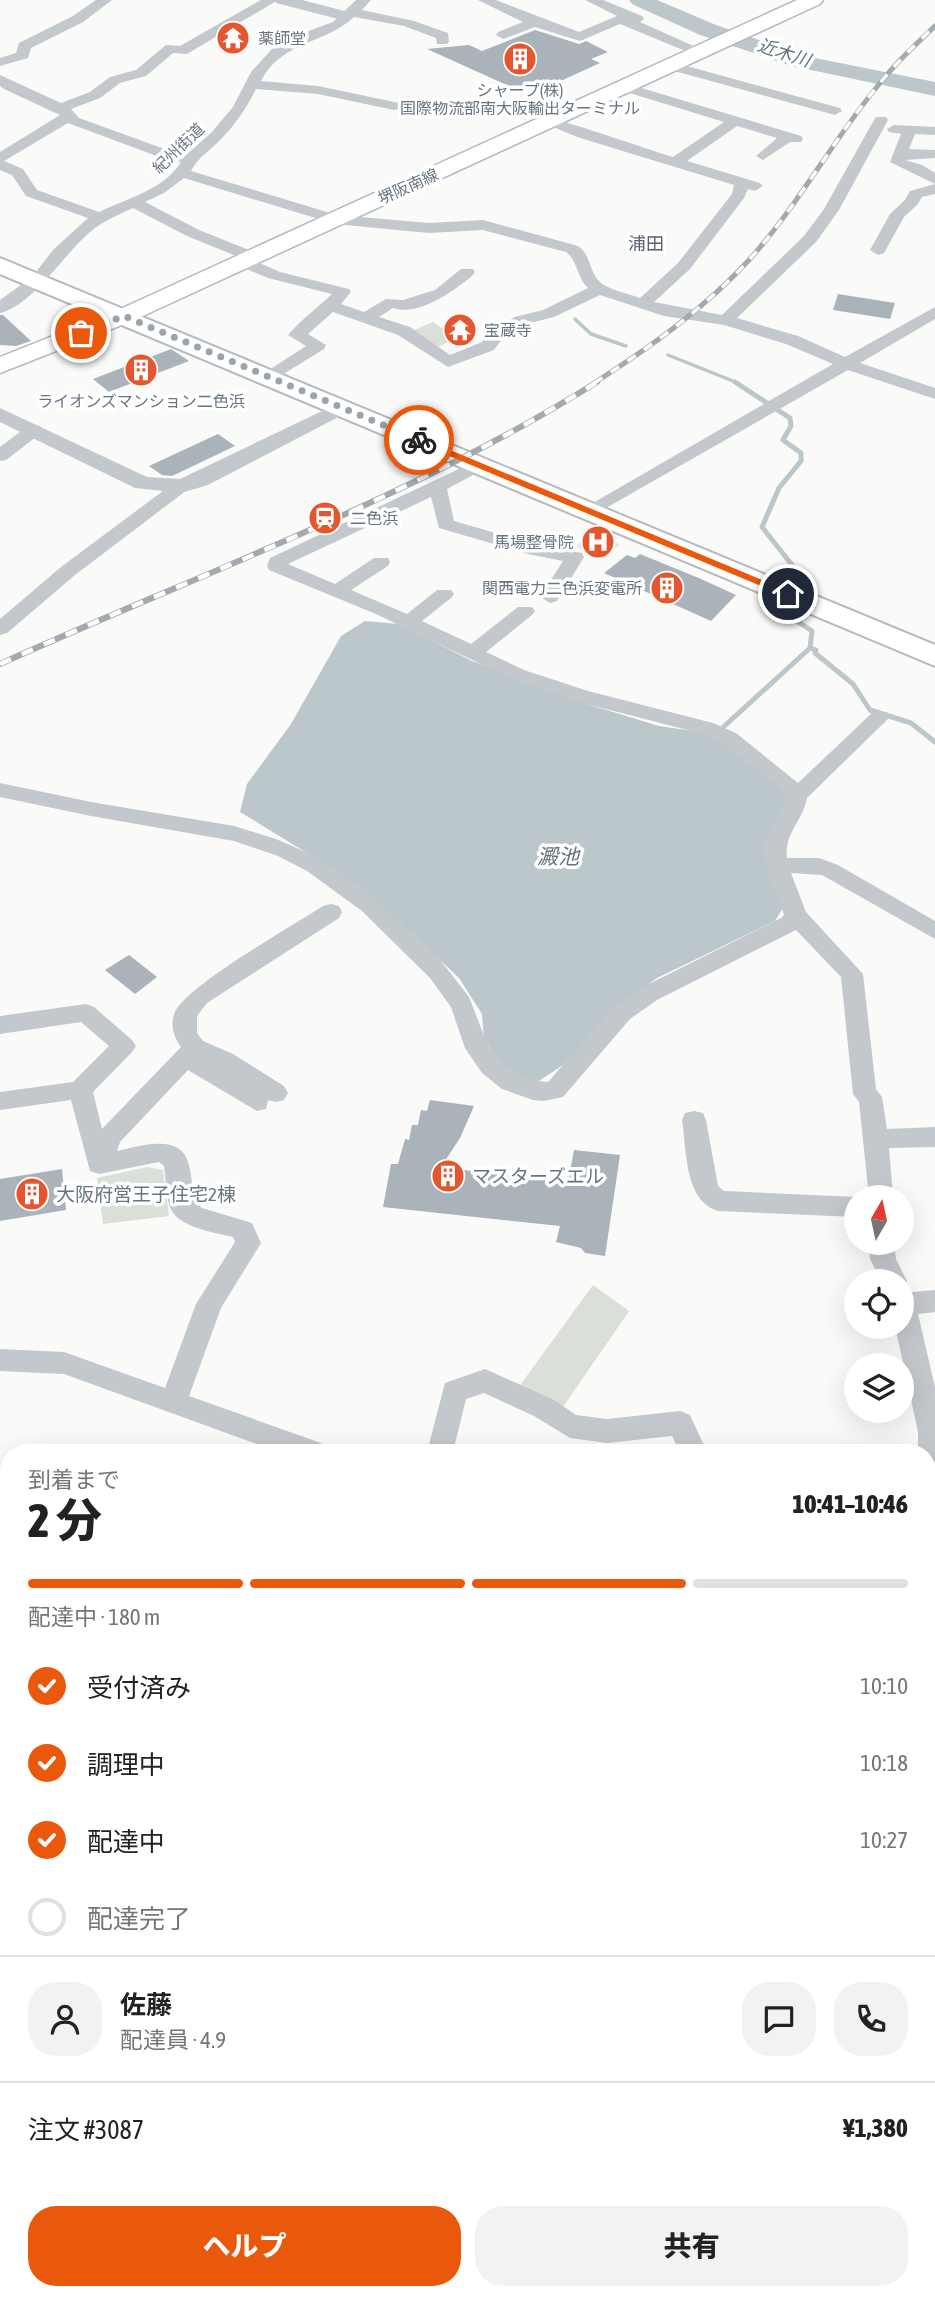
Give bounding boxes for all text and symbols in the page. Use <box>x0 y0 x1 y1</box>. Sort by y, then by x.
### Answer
temple icon: 薬師堂 <box>214 19 252 57</box>
place label: 薬師堂 <box>258 29 306 47</box>
water label: 近木川 <box>755 34 815 71</box>
building icon: シャープ(株) 国際物流部南大阪輸出ターミナル <box>501 40 539 78</box>
place label: シャープ(株) 国際物流部南大阪輸出ターミナル <box>400 81 640 117</box>
street label: 紀州街道 <box>149 119 207 177</box>
street label: 堺阪南線 <box>375 165 441 207</box>
district label: 浦田 <box>628 233 664 254</box>
pin <box>51 303 111 363</box>
temple icon: 宝蔵寺 <box>441 311 479 349</box>
icon: bag <box>62 314 100 352</box>
place label: 宝蔵寺 <box>484 321 532 339</box>
building icon: ライオンズマンション二色浜 <box>122 351 160 389</box>
place label: ライオンズマンション二色浜 <box>37 392 245 410</box>
courier <box>384 405 454 475</box>
icon: bike <box>400 421 438 459</box>
station icon: 二色浜 <box>306 499 344 537</box>
place label: 二色浜 <box>350 509 398 527</box>
hospital icon: 馬場整骨院 <box>579 523 617 561</box>
place label: 馬場整骨院 <box>494 533 574 551</box>
pin <box>758 564 818 624</box>
building icon: 関西電力二色浜変電所 <box>648 569 686 607</box>
icon: home <box>769 575 807 613</box>
place label: 関西電力二色浜変電所 <box>482 579 642 597</box>
water label: 澱池 <box>537 844 581 868</box>
building icon: マスターズエル <box>429 1157 467 1195</box>
place label: マスターズエル <box>472 1165 604 1187</box>
building icon: 大阪府営王子住宅2棟 <box>13 1175 51 1213</box>
place label: 大阪府営王子住宅2棟 <box>56 1183 236 1205</box>
north arrow <box>844 1185 914 1255</box>
map controls <box>844 1185 914 1423</box>
button: locate <box>844 1269 914 1339</box>
button: layers <box>844 1353 914 1423</box>
text: 到着まで <box>28 1467 120 1493</box>
text: 10:41–10:46 <box>792 1489 908 1519</box>
text: 2 分 <box>28 1494 102 1547</box>
text: 配達中 · 180 m <box>28 1604 160 1630</box>
icon: check <box>28 1667 66 1705</box>
text: 受付済み <box>87 1673 191 1703</box>
text: 10:10 <box>860 1673 908 1699</box>
icon: check <box>28 1744 66 1782</box>
text: 調理中 <box>87 1750 165 1780</box>
text: 10:18 <box>860 1750 908 1776</box>
icon: check <box>28 1821 66 1859</box>
text: 配達中 <box>87 1827 165 1857</box>
text: 10:27 <box>860 1827 908 1853</box>
text: 配達完了 <box>87 1904 191 1934</box>
button: person <box>28 1982 102 2056</box>
button: chat <box>742 1982 816 2056</box>
button: phone <box>834 1982 908 2056</box>
text: 佐藤 <box>120 1990 172 2020</box>
text: 配達員 · 4.9 <box>120 2027 226 2053</box>
text: ¥1,380 <box>843 2113 908 2143</box>
text: 注文 #3087 <box>28 2115 144 2145</box>
button: ヘルプ <box>28 2206 461 2286</box>
button: 共有 <box>475 2206 908 2286</box>

